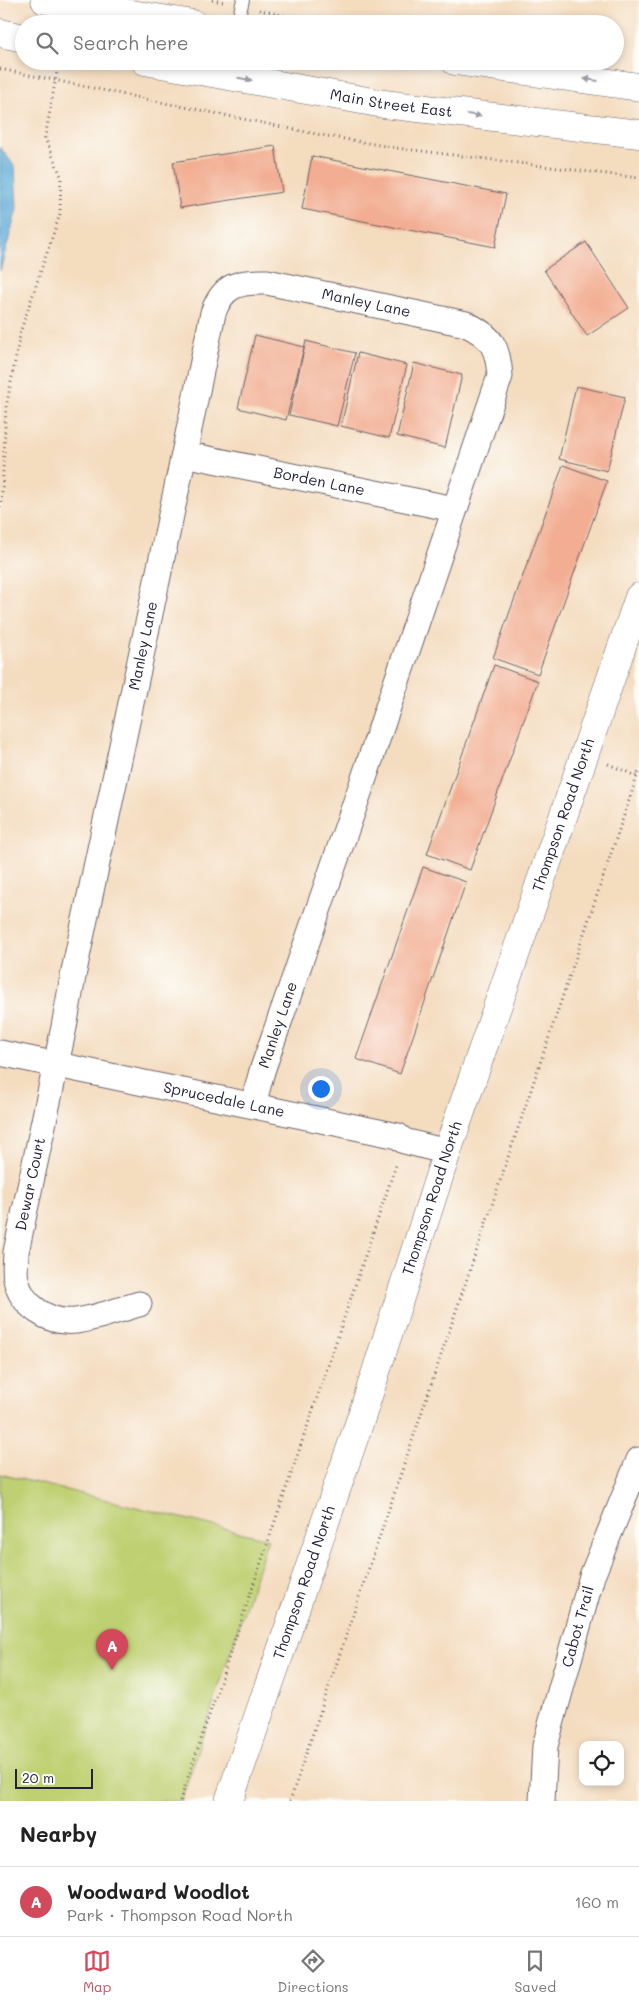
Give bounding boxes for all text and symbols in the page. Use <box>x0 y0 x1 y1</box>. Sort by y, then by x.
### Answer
search box <box>15 15 624 70</box>
icon: search <box>33 29 61 57</box>
text: Search here <box>73 30 189 55</box>
one-way arrow <box>237 76 253 84</box>
one-way arrow <box>582 76 598 84</box>
street label: Main Street East <box>329 84 454 121</box>
one-way arrow <box>467 111 483 119</box>
street label: Manley Lane <box>320 283 413 321</box>
street label: Borden Lane <box>272 462 367 500</box>
street label: Manley Lane <box>123 599 161 692</box>
street label: Thompson Road North <box>527 736 598 894</box>
street label: Manley Lane <box>253 979 301 1071</box>
street label: Sprucedale Lane <box>162 1076 287 1121</box>
your location <box>308 1076 334 1102</box>
street label: Thompson Road North <box>397 1118 466 1278</box>
street label: Dewar Court <box>10 1135 49 1232</box>
street label: Thompson Road North <box>268 1503 339 1662</box>
street label: Cabot Trail <box>556 1583 598 1669</box>
pin: A <box>96 1629 128 1670</box>
map controls <box>579 1741 624 1786</box>
button: locate <box>579 1741 624 1786</box>
scale bar <box>15 1766 92 1789</box>
text: 20 m <box>22 1768 54 1787</box>
text: Nearby <box>20 1820 97 1847</box>
text: Woodward Woodlot <box>67 1879 250 1904</box>
text: A <box>30 1891 42 1912</box>
text: 160 m <box>574 1891 619 1912</box>
text: Park · Thompson Road North <box>67 1904 292 1925</box>
tab: Map <box>83 1947 111 1996</box>
tab: Directions <box>277 1947 349 1996</box>
tab: Saved <box>514 1947 556 1996</box>

